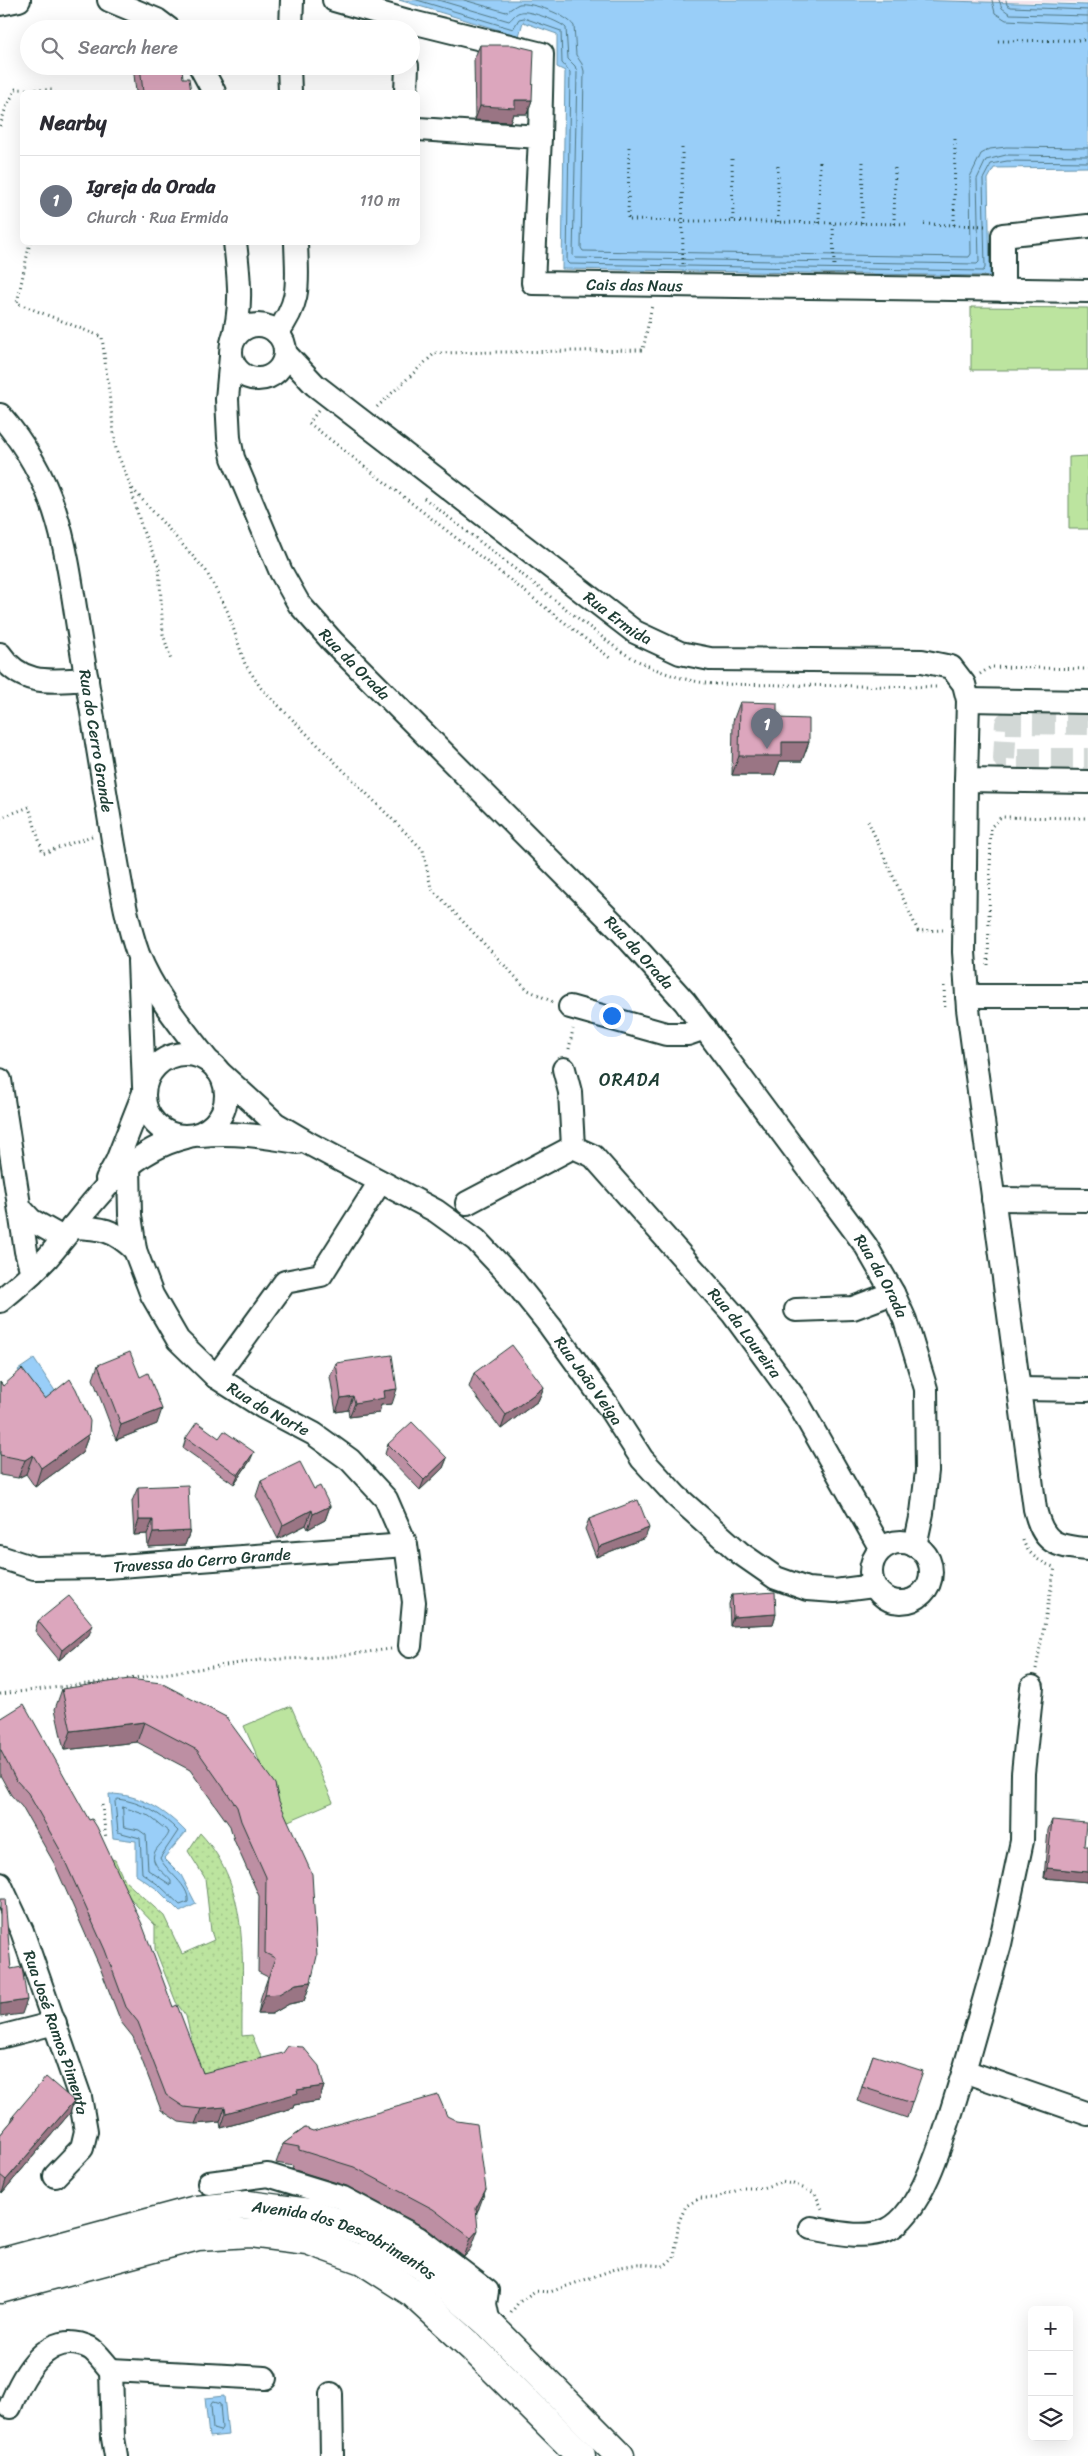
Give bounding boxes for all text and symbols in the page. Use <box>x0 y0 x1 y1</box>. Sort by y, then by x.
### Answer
search box <box>20 20 420 75</box>
text: Search here <box>78 31 178 64</box>
icon: search <box>38 34 66 62</box>
text: Nearby <box>40 104 106 142</box>
text: Igreja da Orada <box>87 170 215 203</box>
text: 1 <box>53 186 59 215</box>
text: 110 m <box>360 186 400 215</box>
text: Church · Rua Ermida <box>87 203 229 232</box>
street label: Cais das Naus <box>586 269 684 300</box>
street label: Rua Ermida <box>577 583 657 653</box>
street label: Rua da Orada <box>312 621 399 708</box>
street label: Rua do Cerro Grande <box>71 667 123 815</box>
pin: 1 <box>751 708 783 749</box>
street label: Rua da Orada <box>598 908 682 997</box>
your location <box>599 1003 625 1029</box>
district label: ORADA <box>599 1064 661 1096</box>
street label: Rua da Orada <box>847 1227 917 1323</box>
street label: Rua da Loureira <box>701 1280 790 1385</box>
street label: Rua João Veiga <box>547 1329 631 1431</box>
street label: Rua do Norte <box>221 1373 315 1444</box>
street label: Travessa do Cerro Grande <box>112 1539 292 1581</box>
street label: Rua José Ramos Pimenta <box>15 1946 97 2118</box>
street label: Avenida dos Descobrimentos <box>249 2191 444 2287</box>
map controls <box>1028 2306 1073 2441</box>
button: + <box>1028 2306 1073 2351</box>
button: − <box>1028 2351 1073 2396</box>
button: layers <box>1028 2396 1073 2441</box>

